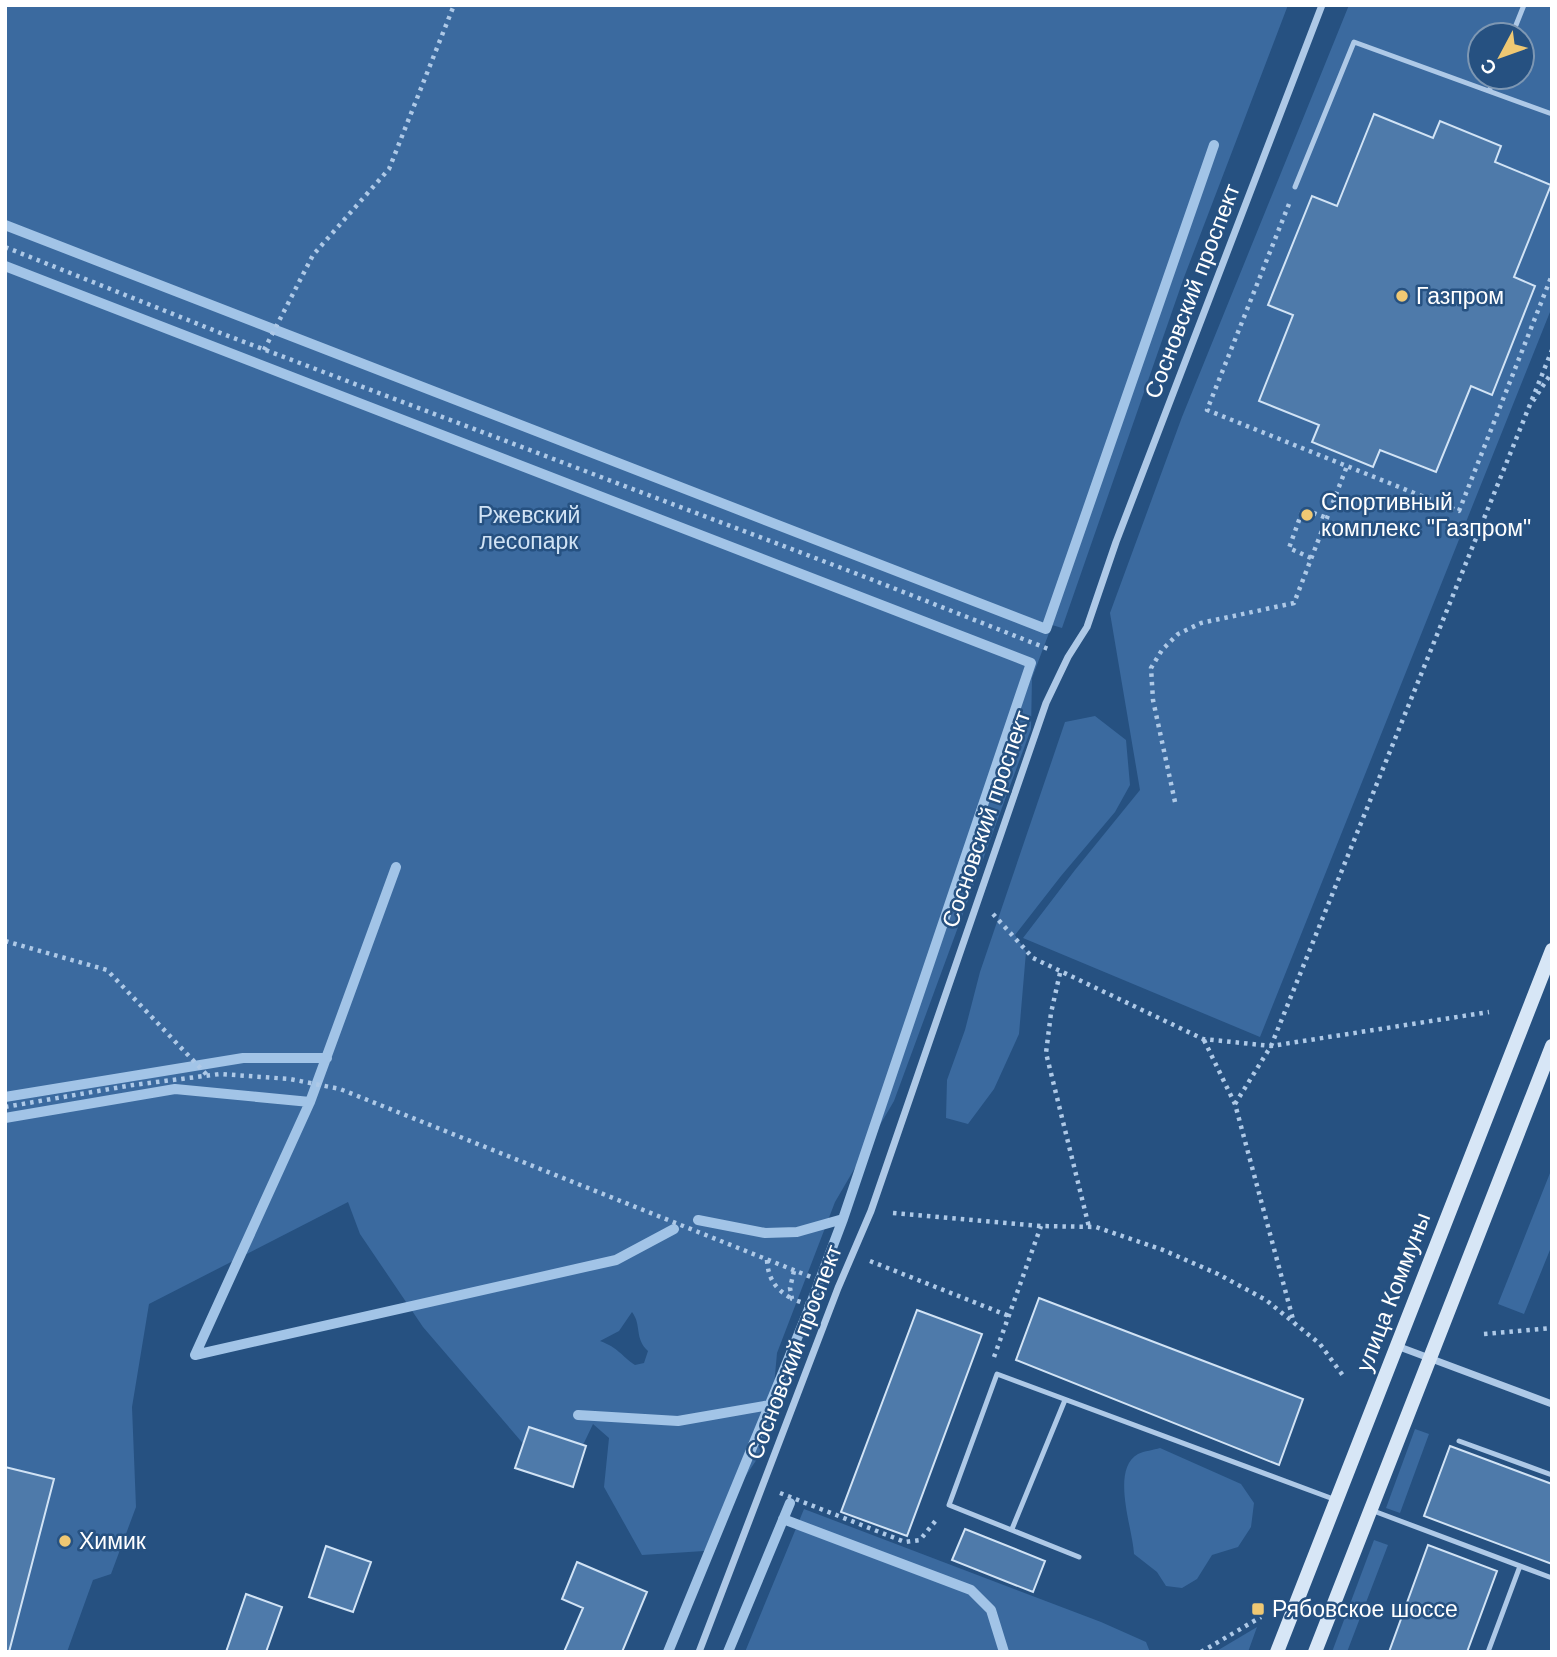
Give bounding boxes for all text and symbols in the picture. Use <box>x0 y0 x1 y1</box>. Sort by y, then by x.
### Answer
north arrow <box>1466 21 1536 91</box>
text: С <box>1476 55 1501 79</box>
street label: Сосновский проспект <box>1139 180 1245 402</box>
place label: Газпром <box>1416 283 1504 309</box>
marker: Газпром <box>1394 288 1410 304</box>
place label: Cпортивный комплекс "Газпром" <box>1321 489 1531 541</box>
park label: Ржевский лесопарк <box>478 502 580 554</box>
marker: Cпортивный комплекс "Газпром" <box>1299 507 1315 523</box>
street label: Сосновский проспект <box>937 707 1035 931</box>
street label: улица Коммуны <box>1351 1209 1435 1375</box>
street label: Сосновский проспект <box>741 1241 847 1463</box>
place label: Химик <box>79 1528 147 1554</box>
marker: Химик <box>57 1533 73 1549</box>
place label: Рябовское шоссе <box>1272 1596 1458 1622</box>
marker: Рябовское шоссе <box>1250 1601 1266 1617</box>

